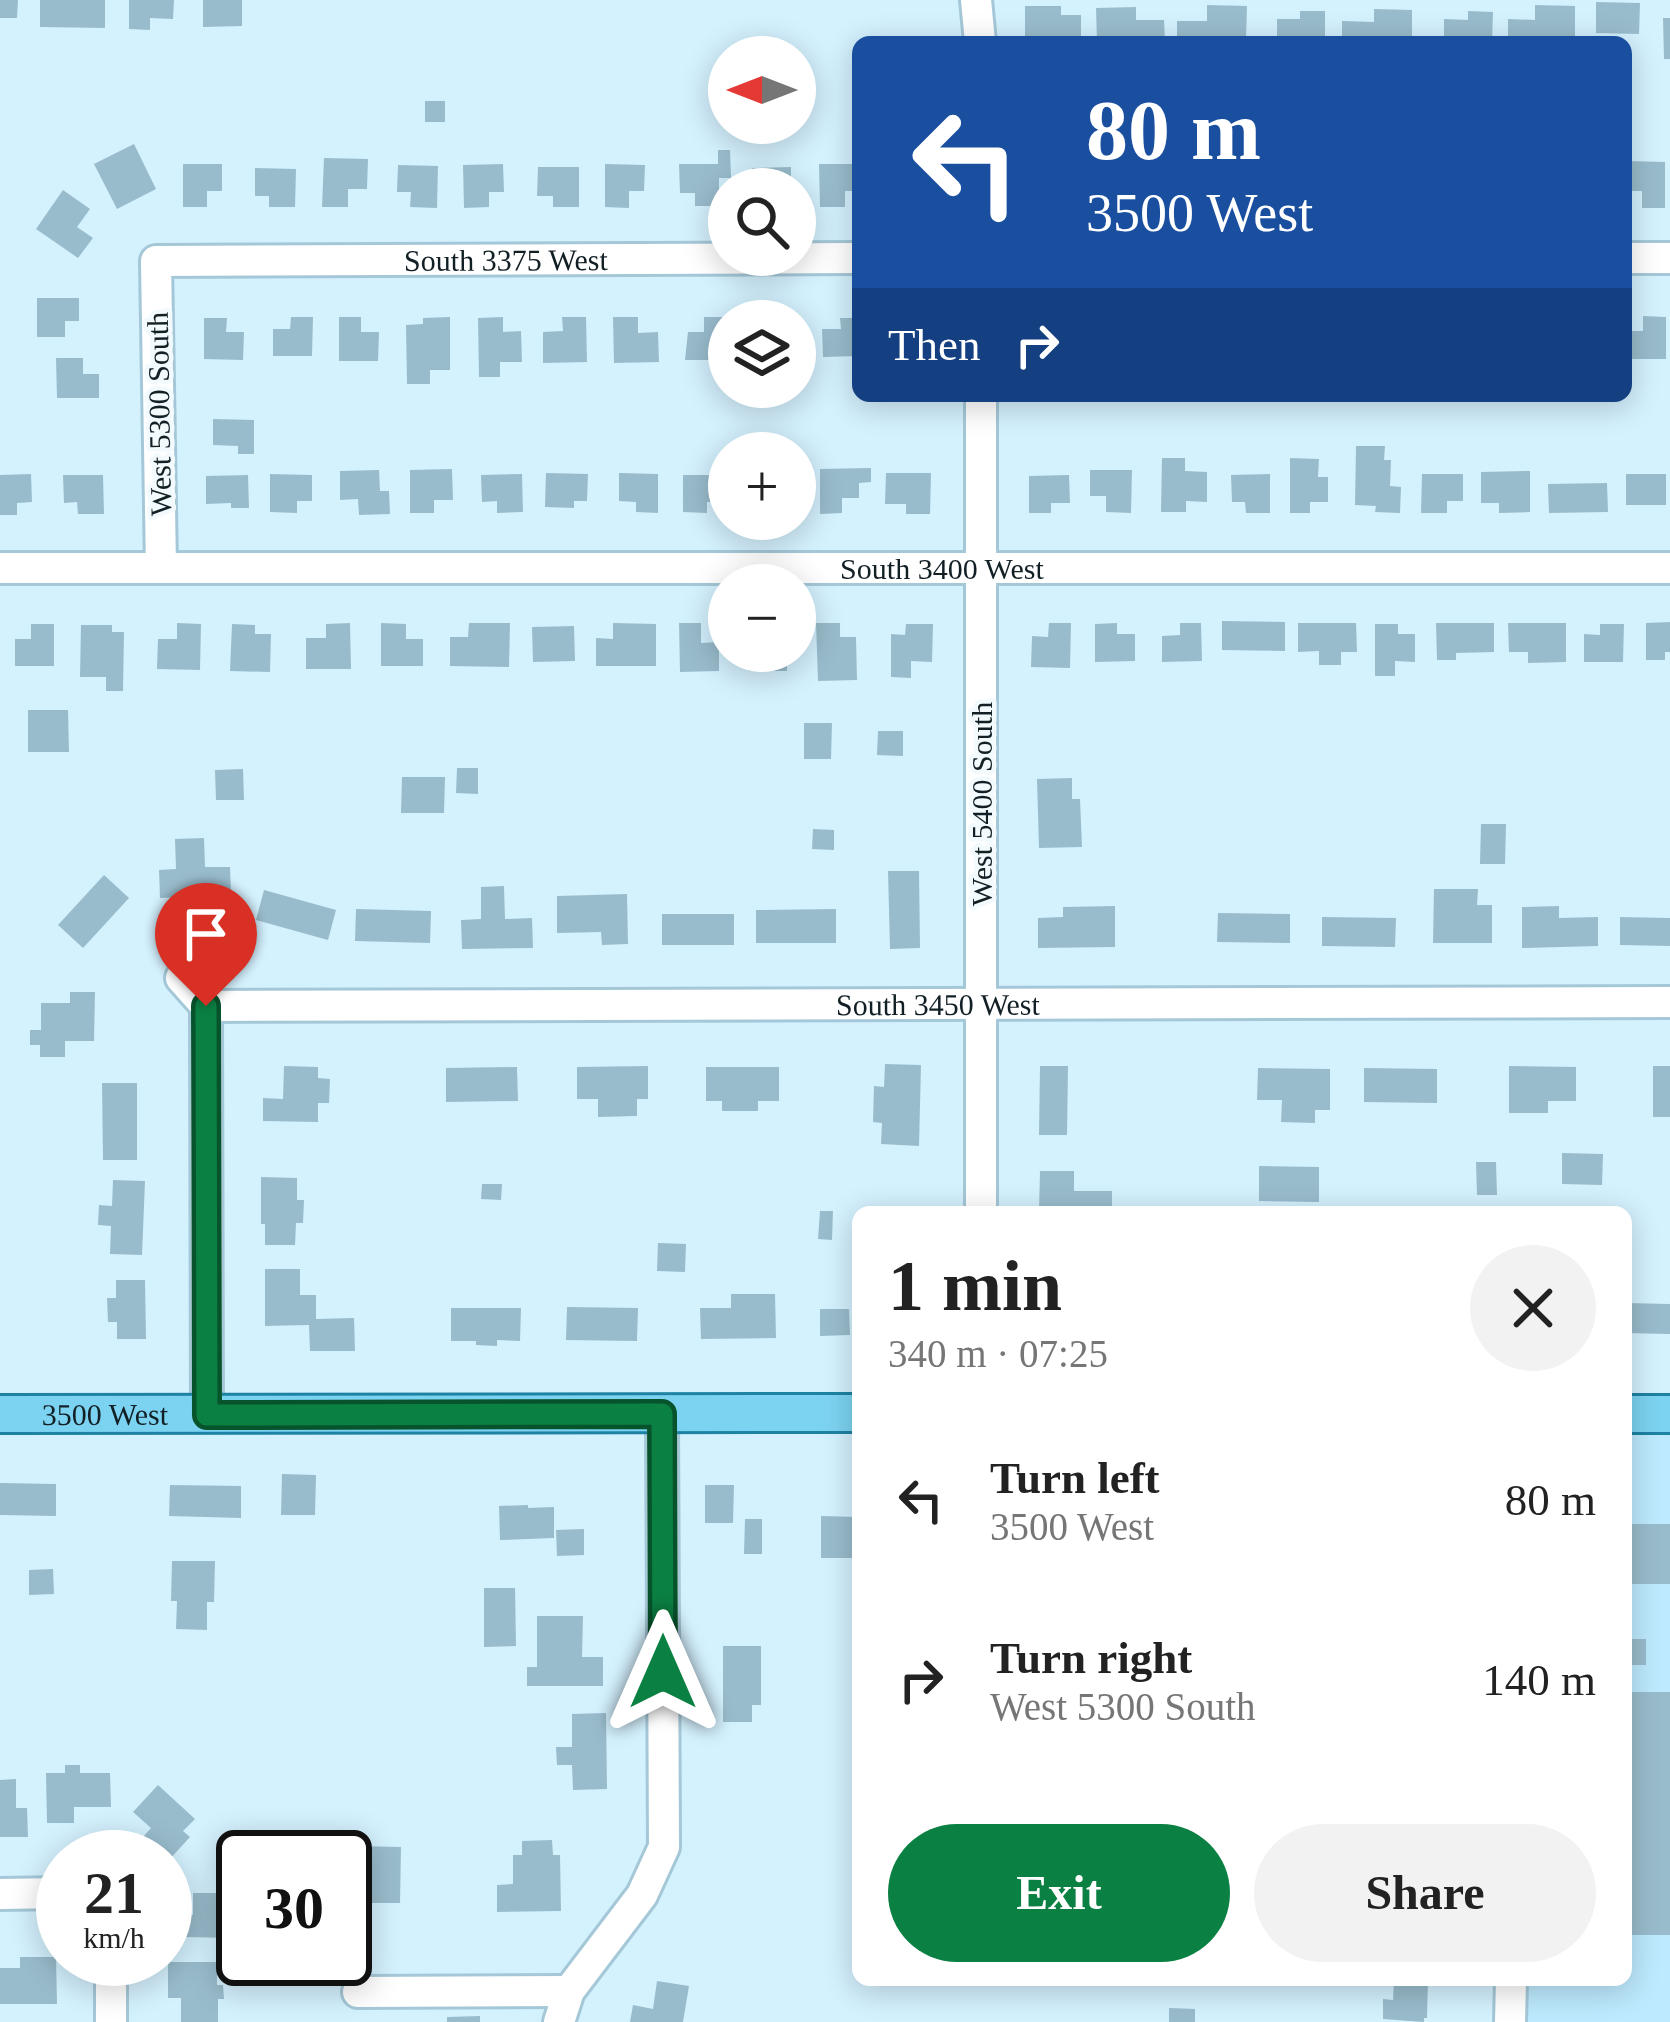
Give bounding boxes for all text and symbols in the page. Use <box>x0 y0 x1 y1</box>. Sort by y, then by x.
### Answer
north arrow <box>708 36 816 144</box>
map controls <box>708 36 816 672</box>
icon: left <box>888 84 1044 240</box>
text: 80 m <box>1086 84 1261 177</box>
button: search <box>708 168 816 276</box>
text: 3500 West <box>1086 183 1313 243</box>
street label: South 3375 West <box>404 243 609 276</box>
button: layers <box>708 300 816 408</box>
street label: West 5300 South <box>141 312 177 516</box>
icon: right <box>1004 312 1070 378</box>
text: Then <box>888 320 980 370</box>
button: + <box>708 432 816 540</box>
street label: South 3400 West <box>840 552 1045 585</box>
button: − <box>708 564 816 672</box>
street label: West 5400 South <box>965 702 998 906</box>
pin <box>155 883 257 1006</box>
icon: arrive <box>173 901 239 967</box>
street label: South 3450 West <box>836 987 1041 1021</box>
button: close <box>1470 1245 1596 1371</box>
text: 1 min <box>888 1246 1062 1326</box>
text: 340 m · 07:25 <box>888 1332 1108 1375</box>
street label: 3500 West <box>42 1397 169 1430</box>
text: Turn left <box>990 1453 1160 1503</box>
icon: left <box>888 1467 954 1533</box>
text: 80 m <box>1505 1475 1596 1525</box>
text: 3500 West <box>990 1505 1154 1548</box>
position arrow <box>600 1609 726 1735</box>
text: Turn right <box>990 1633 1192 1683</box>
icon: right <box>888 1647 954 1713</box>
text: 140 m <box>1482 1655 1596 1705</box>
text: West 5300 South <box>990 1685 1256 1728</box>
button: Exit <box>888 1824 1230 1962</box>
button: Share <box>1254 1824 1596 1962</box>
speed limit sign: 30 <box>216 1830 372 1986</box>
text: 21 <box>84 1860 144 1926</box>
text: km/h <box>83 1921 145 1954</box>

